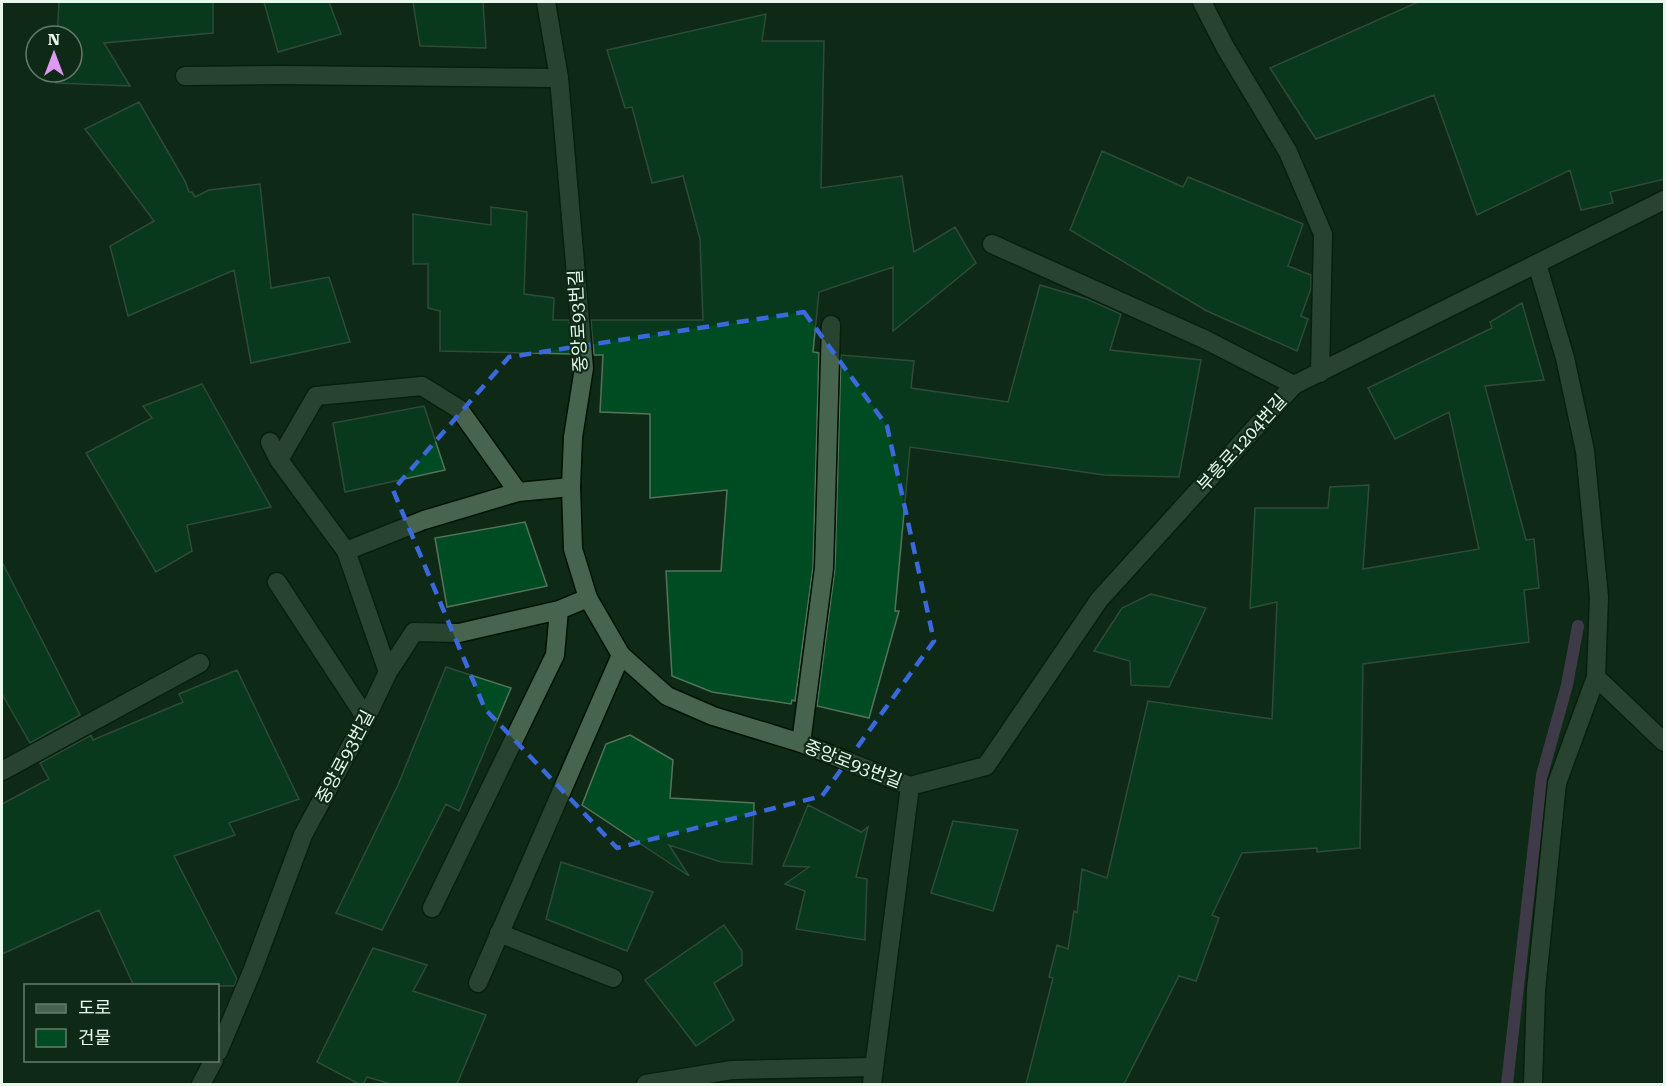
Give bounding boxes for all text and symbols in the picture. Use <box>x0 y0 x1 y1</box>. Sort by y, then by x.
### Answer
north arrow <box>24 24 84 84</box>
text: N <box>48 30 60 49</box>
street label: 중앙로93번길 <box>564 269 591 373</box>
street label: 부흥로1204번길 <box>1193 390 1291 495</box>
street label: 중앙로93번길 <box>311 706 378 807</box>
street label: 중앙로93번길 <box>801 735 905 792</box>
legend <box>24 984 219 1062</box>
text: 도로 <box>78 997 111 1018</box>
text: 건물 <box>78 1027 111 1048</box>

